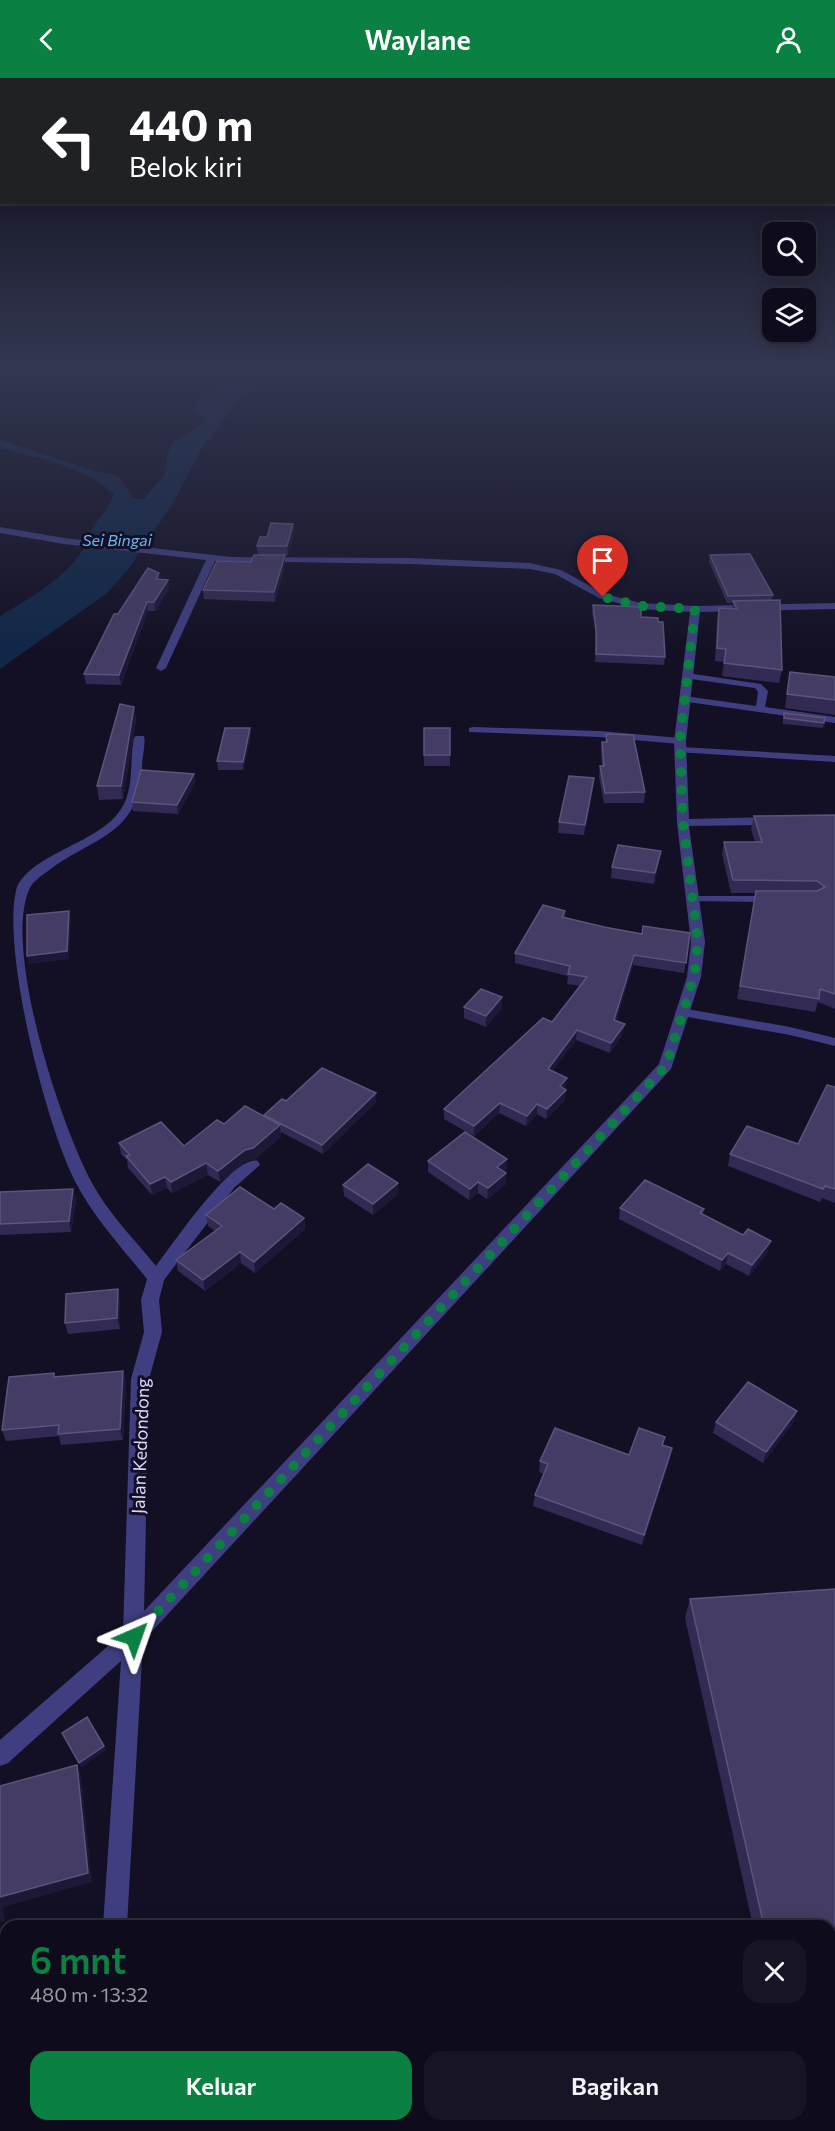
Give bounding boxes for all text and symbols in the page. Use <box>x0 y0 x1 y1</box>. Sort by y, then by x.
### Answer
icon: back <box>30 23 63 56</box>
text: Waylane <box>364 23 471 56</box>
icon: person <box>772 23 805 56</box>
text: 440 m <box>129 98 253 150</box>
icon: left <box>30 102 108 180</box>
text: Belok kiri <box>129 150 243 183</box>
map controls <box>762 222 816 342</box>
button: search <box>762 222 816 276</box>
button: layers <box>762 288 816 342</box>
water label: Sei Bingai <box>82 530 153 549</box>
pin <box>577 535 628 597</box>
icon: arrive <box>586 544 619 577</box>
street label: Jalan Kedondong <box>127 1377 153 1514</box>
position arrow <box>102 1605 166 1669</box>
text: 6 mnt <box>30 1937 126 1981</box>
button: close <box>743 1940 806 2003</box>
text: 480 m · 13:32 <box>30 1982 148 2006</box>
button: Keluar <box>30 2051 412 2120</box>
button: Bagikan <box>424 2051 806 2120</box>

